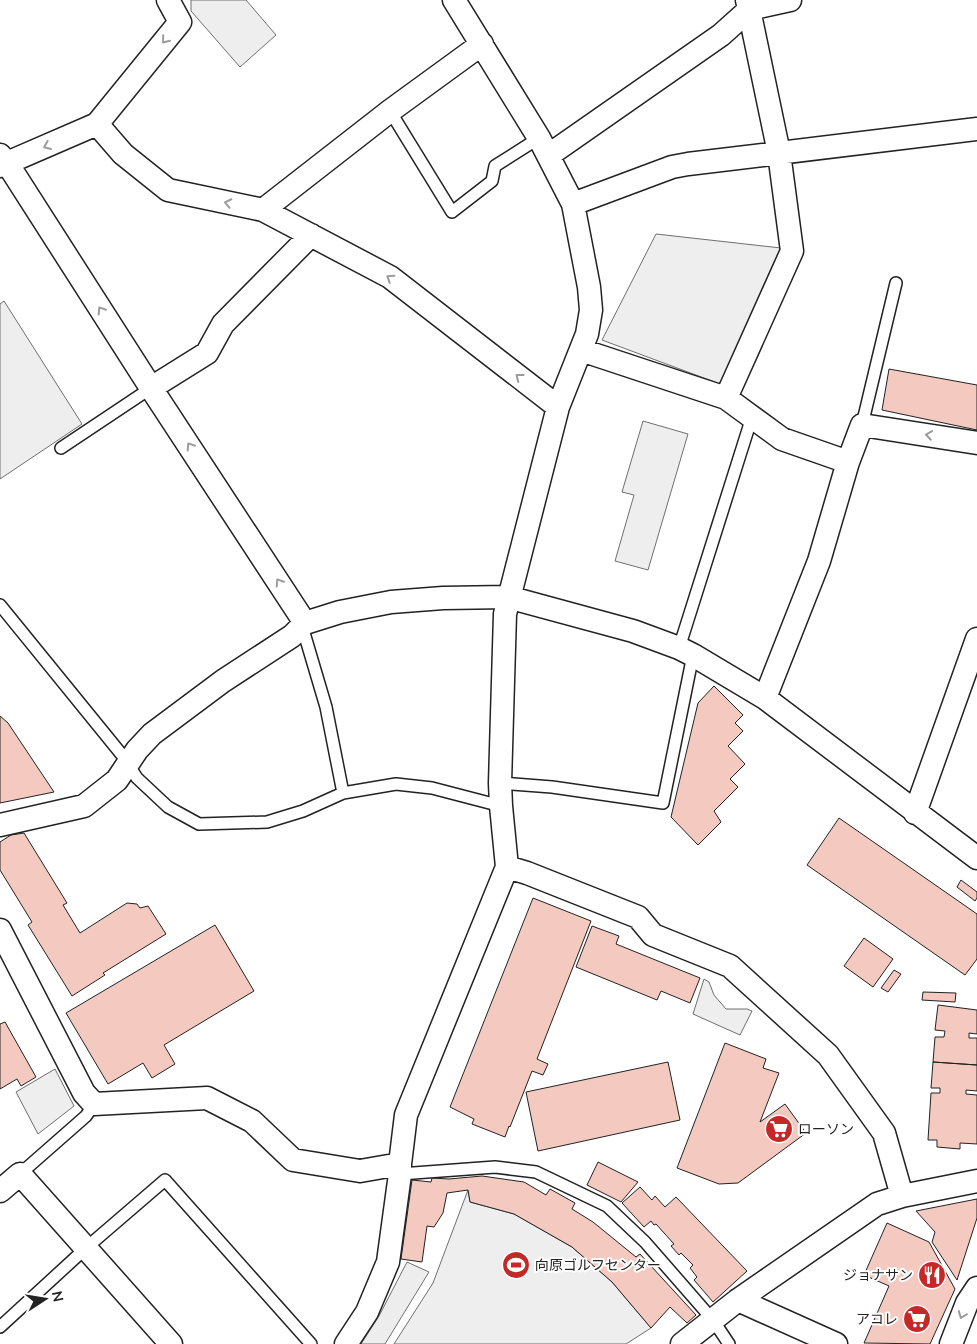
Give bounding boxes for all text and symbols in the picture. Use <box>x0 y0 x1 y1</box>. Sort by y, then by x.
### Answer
one-way arrow <box>162 35 171 44</box>
one-way arrow <box>43 139 52 150</box>
one-way arrow <box>224 198 232 209</box>
one-way arrow <box>386 275 396 284</box>
one-way arrow <box>98 306 108 315</box>
one-way arrow <box>515 374 525 383</box>
one-way arrow <box>924 431 933 441</box>
one-way arrow <box>186 443 196 452</box>
one-way arrow <box>275 579 285 588</box>
supermarket icon: ローソン <box>764 1114 794 1144</box>
place label: ローソン <box>798 1120 854 1138</box>
sports icon: 向原ゴルフセンター <box>501 1250 531 1280</box>
place label: 向原ゴルフセンター <box>535 1256 661 1274</box>
restaurant icon: ジョナサン <box>917 1260 947 1290</box>
place label: ジョナサン <box>843 1266 913 1284</box>
north arrow <box>20 1274 70 1324</box>
text: N <box>48 1289 68 1303</box>
supermarket icon: アコレ <box>902 1304 932 1334</box>
place label: アコレ <box>856 1310 898 1328</box>
one-way arrow <box>958 1310 968 1319</box>

